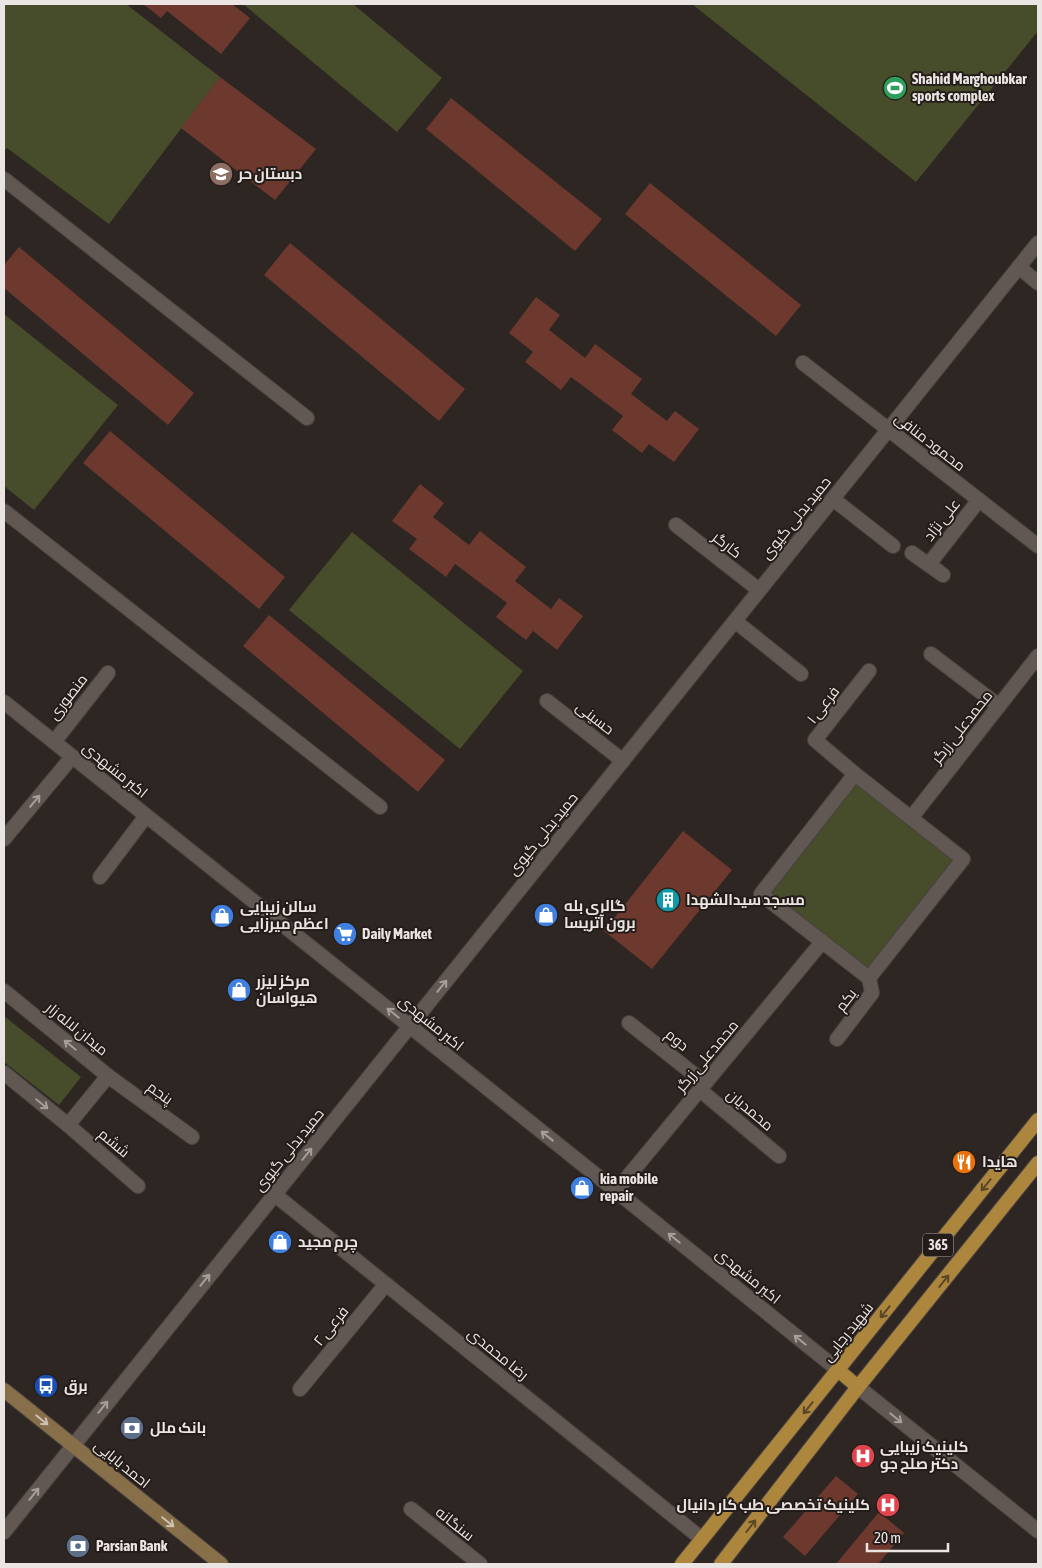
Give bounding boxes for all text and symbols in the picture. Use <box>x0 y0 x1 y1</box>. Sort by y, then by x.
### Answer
place label: Shahid Marghoubkar sports complex <box>912 70 1027 104</box>
sports icon: Shahid Marghoubkar sports complex <box>882 75 908 101</box>
school or university icon: دبستان حر <box>208 161 234 187</box>
place label: دبستان حر <box>237 165 302 183</box>
street label: محمود منافی <box>891 409 969 476</box>
street label: حمید بدلی گیوی <box>757 473 836 564</box>
street label: علی نژاد <box>920 495 965 545</box>
street label: کارگر <box>708 527 745 562</box>
street label: منصوری <box>45 671 92 724</box>
street label: فرعی ۱ <box>803 683 844 728</box>
street label: محمدعلی زرگر <box>927 687 997 769</box>
street label: حسینی <box>572 698 618 739</box>
street label: اکبر مشهدی <box>78 738 151 802</box>
street label: حمید بدلی گیوی <box>504 789 583 880</box>
one-way arrow <box>29 795 40 808</box>
building icon: مسجد سیدالشهدا <box>655 887 681 913</box>
place label: مسجد سیدالشهدا <box>686 891 805 909</box>
place label: گالری بله برون آتریسا <box>564 897 636 932</box>
place label: سالن زیبایی اعظم میرزایی <box>240 898 329 934</box>
shop icon: گالری بله برون آتریسا <box>533 902 559 928</box>
shop icon: سالن زیبایی اعظم میرزایی <box>209 903 235 929</box>
supermarket icon: Daily Market <box>332 921 358 947</box>
place label: Daily Market <box>362 925 432 942</box>
place label: مرکز لیزر هیواسان <box>255 972 317 1007</box>
shop icon: مرکز لیزر هیواسان <box>226 977 252 1003</box>
one-way arrow <box>436 980 447 993</box>
street label: یکم <box>832 985 861 1016</box>
street label: اکبر مشهدی <box>394 991 467 1055</box>
street label: میدان لاله زار <box>41 998 112 1060</box>
one-way arrow <box>386 1008 399 1019</box>
street label: محمدعلی زرگر <box>671 1016 743 1097</box>
street label: دوم <box>661 1025 692 1056</box>
one-way arrow <box>64 1039 77 1050</box>
street label: پنجم <box>143 1078 176 1109</box>
street label: محمدیان <box>722 1085 777 1135</box>
one-way arrow <box>35 1099 48 1110</box>
street label: حمید بدلی گیوی <box>250 1105 329 1196</box>
street label: ششم <box>94 1125 133 1162</box>
one-way arrow <box>541 1131 554 1142</box>
one-way arrow <box>301 1148 312 1161</box>
restaurant icon: هایدا <box>951 1149 977 1175</box>
place label: هایدا <box>982 1153 1018 1170</box>
place label: kia mobile repair <box>600 1170 658 1204</box>
shop icon: kia mobile repair <box>569 1175 595 1201</box>
one-way arrow <box>981 1179 992 1192</box>
shop icon: چرم مجید <box>267 1229 293 1255</box>
one-way arrow <box>668 1232 681 1243</box>
place label: چرم مجید <box>298 1233 358 1253</box>
road number: 365 <box>923 1234 953 1256</box>
street label: اکبر مشهدی <box>711 1244 784 1308</box>
one-way arrow <box>200 1274 211 1287</box>
one-way arrow <box>938 1275 949 1288</box>
street label: شهید رجایی <box>819 1299 878 1366</box>
street label: فرعی ۲ <box>310 1303 353 1350</box>
one-way arrow <box>879 1306 890 1319</box>
street label: رضا محمدی <box>463 1324 532 1385</box>
one-way arrow <box>794 1334 807 1345</box>
bus stop icon: برق <box>33 1373 59 1399</box>
place label: برق <box>64 1377 88 1395</box>
one-way arrow <box>98 1401 109 1414</box>
one-way arrow <box>802 1402 813 1415</box>
one-way arrow <box>889 1412 902 1423</box>
one-way arrow <box>35 1415 48 1426</box>
bank icon: بانک ملل <box>119 1415 145 1441</box>
place label: بانک ملل <box>150 1419 206 1437</box>
street label: احمد بابایی <box>90 1436 154 1493</box>
place label: کلینیک زیبایی دکتر صلح جو <box>880 1438 968 1474</box>
hospital icon: کلینیک زیبایی دکتر صلح جو <box>850 1443 876 1469</box>
one-way arrow <box>29 1488 40 1501</box>
hospital icon: کلینیک تخصصی طب کار دانیال <box>875 1492 901 1518</box>
place label: کلینیک تخصصی طب کار دانیال <box>677 1496 870 1514</box>
street label: سنگانه <box>433 1503 478 1544</box>
one-way arrow <box>162 1516 175 1527</box>
one-way arrow <box>746 1520 757 1533</box>
scale bar <box>867 1520 948 1552</box>
text: 20 m <box>874 1529 901 1546</box>
bank icon: Parsian Bank <box>65 1533 91 1559</box>
place label: Parsian Bank <box>96 1537 168 1554</box>

